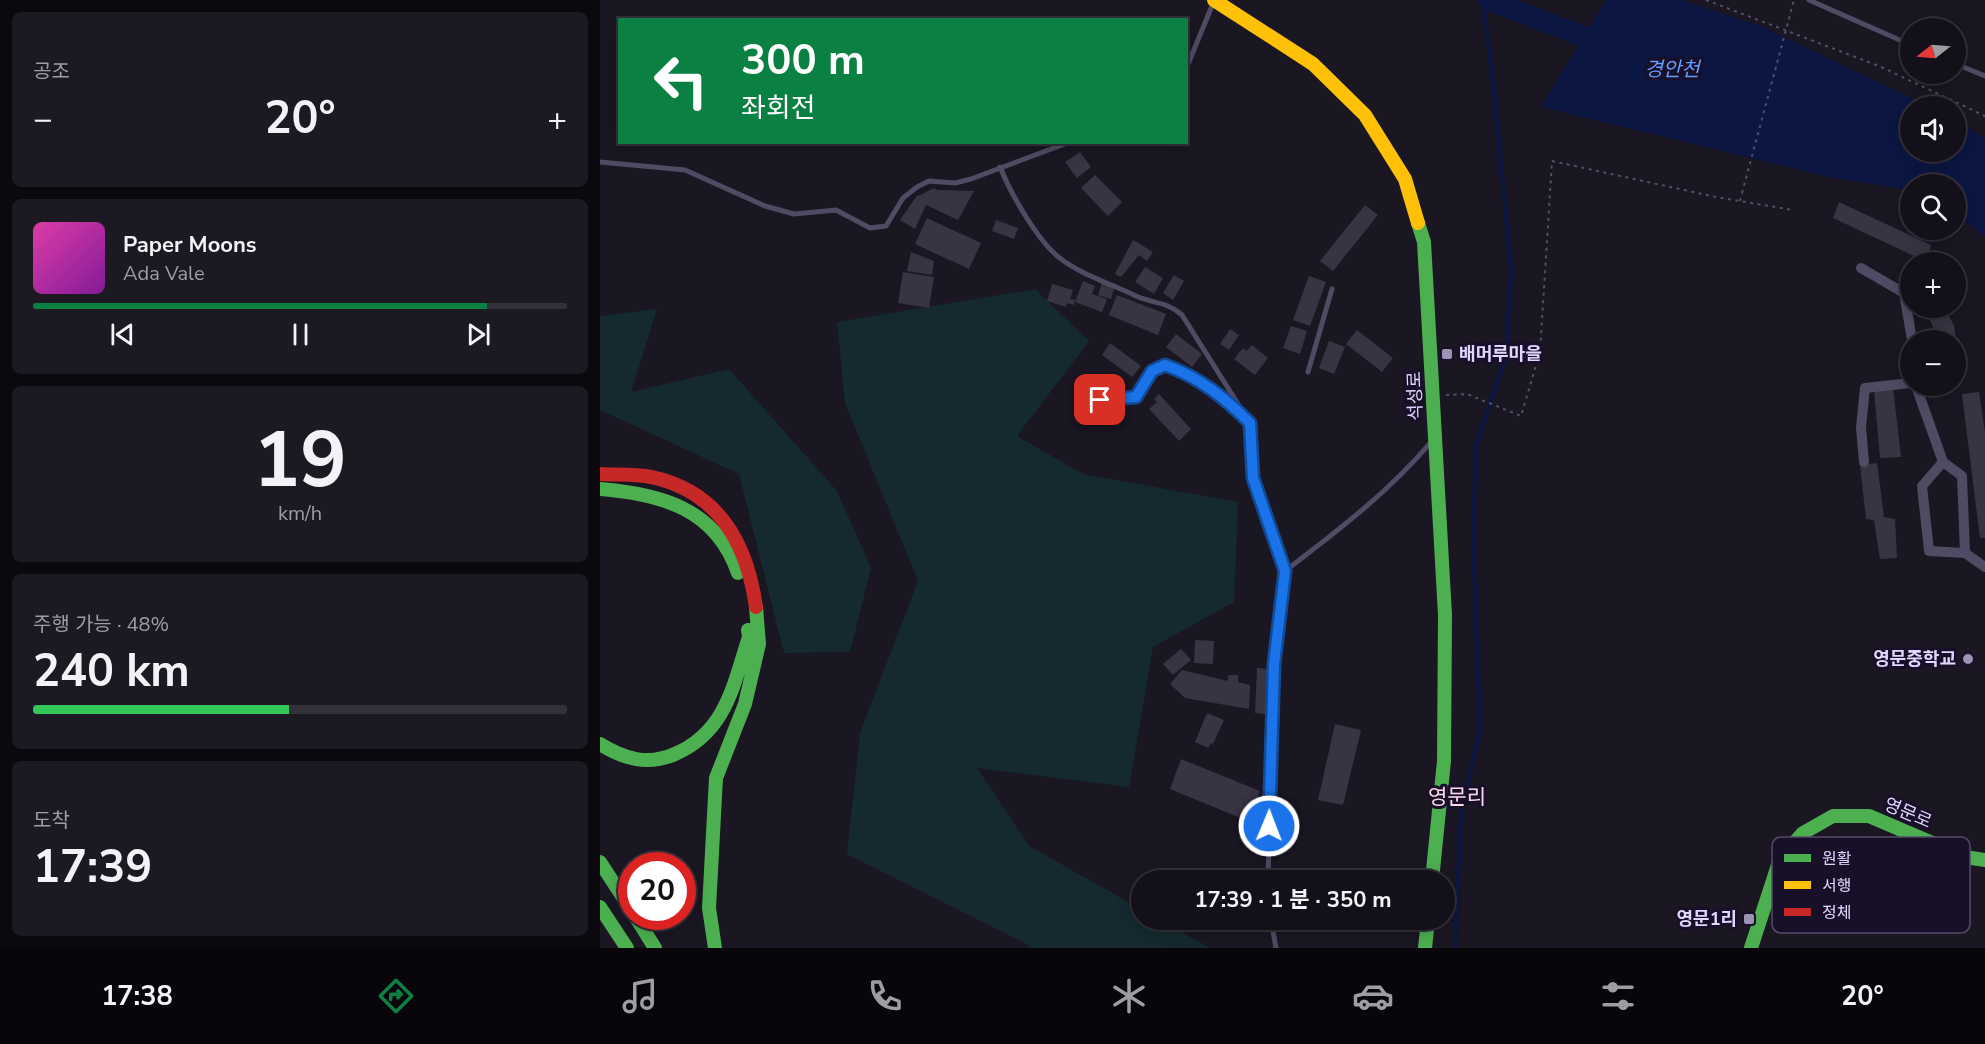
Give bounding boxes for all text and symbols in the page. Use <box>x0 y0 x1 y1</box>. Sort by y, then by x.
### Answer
north arrow <box>1900 18 1966 84</box>
map controls <box>1900 18 1966 396</box>
text: 300 m <box>741 32 865 89</box>
icon: left <box>642 42 720 120</box>
water label: 경안천 <box>1644 56 1702 83</box>
text: 공조 <box>33 58 70 85</box>
text: 20° <box>264 88 336 149</box>
text: 좌회전 <box>741 90 816 127</box>
button: sound <box>1900 96 1966 162</box>
text: − <box>33 97 53 142</box>
text: + <box>547 97 567 142</box>
button: search <box>1900 174 1966 240</box>
text: Paper Moons <box>123 230 257 260</box>
button: + <box>1900 252 1966 318</box>
text: Ada Vale <box>123 260 205 287</box>
icon: previous <box>106 318 139 351</box>
icon: pause <box>284 318 317 351</box>
icon: next <box>462 318 495 351</box>
button: − <box>1900 330 1966 396</box>
place label: 배머루마을 <box>1459 342 1542 366</box>
marker: 배머루마을 <box>1440 347 1454 361</box>
street label: 석성로 <box>1402 371 1428 421</box>
pin <box>1074 374 1125 425</box>
icon: arrive <box>1083 383 1116 416</box>
text: 19 <box>253 407 347 514</box>
text: km/h <box>278 500 322 527</box>
text: 주행 가능 · 48% <box>33 611 169 638</box>
text: 240 km <box>33 641 190 702</box>
place label: 영문중학교 <box>1873 647 1956 671</box>
marker: 영문중학교 <box>1961 652 1975 666</box>
district label: 영문리 <box>1428 783 1486 811</box>
street label: 영문로 <box>1880 792 1936 834</box>
position arrow <box>1237 794 1301 858</box>
text: 도착 <box>33 807 70 834</box>
text: 17:39 <box>33 837 152 898</box>
legend <box>1772 837 1970 933</box>
text: 원활 <box>1822 848 1852 870</box>
speed limit sign: 20 <box>618 852 696 930</box>
text: 서행 <box>1822 875 1851 897</box>
text: 17:39 · 1 분 · 350 m <box>1194 885 1392 915</box>
text: 정체 <box>1822 902 1851 924</box>
place label: 영문1리 <box>1677 907 1737 931</box>
marker: 영문1리 <box>1742 912 1756 926</box>
icon: directions <box>375 975 417 1017</box>
icon: music <box>619 975 661 1017</box>
icon: phone <box>864 975 906 1017</box>
icon: climate <box>1108 975 1150 1017</box>
icon: car <box>1352 975 1394 1017</box>
icon: filters <box>1597 975 1639 1017</box>
text: 17:38 <box>101 978 173 1015</box>
text: 20° <box>1841 978 1884 1015</box>

